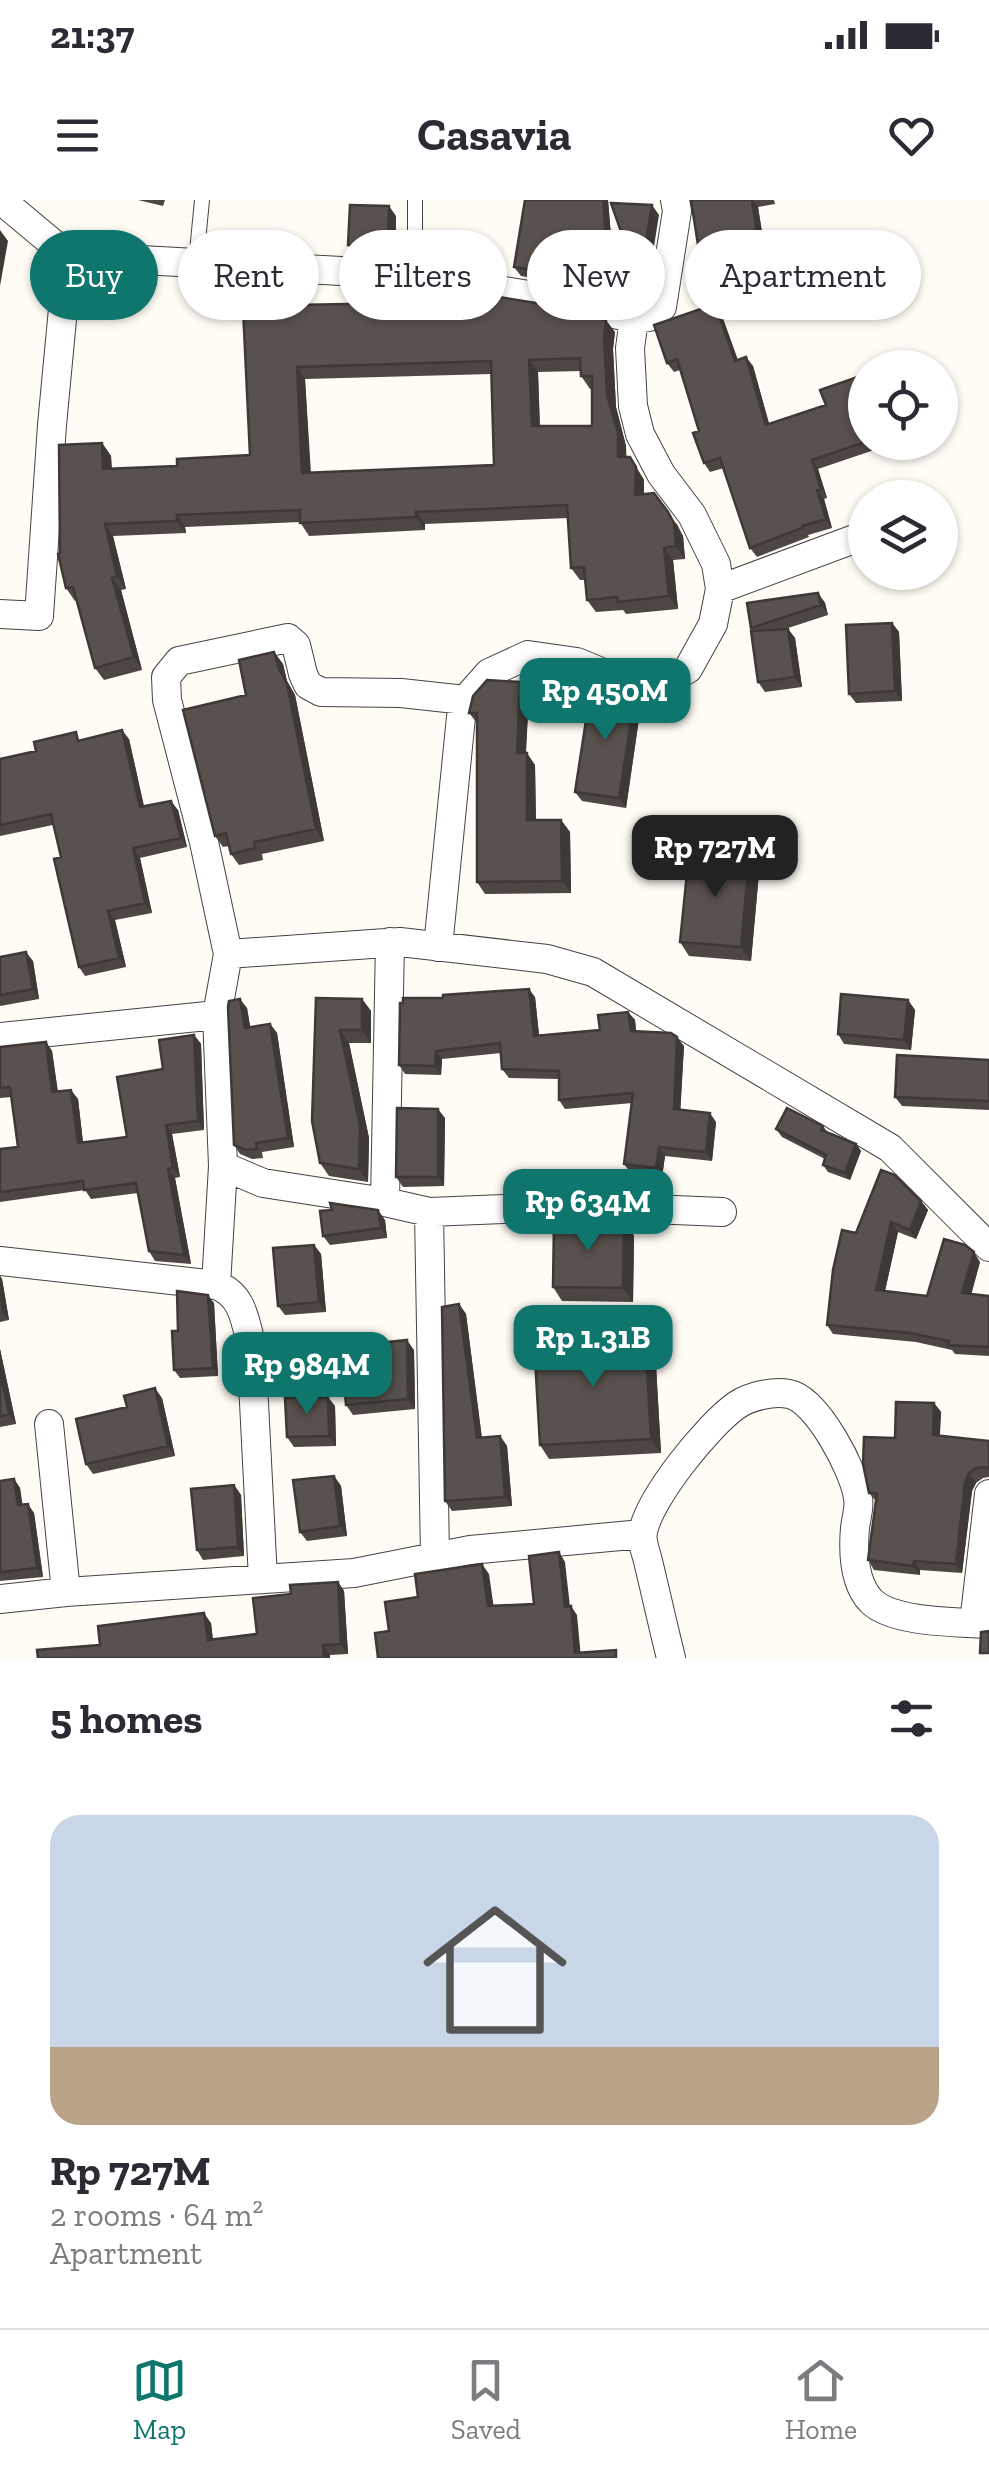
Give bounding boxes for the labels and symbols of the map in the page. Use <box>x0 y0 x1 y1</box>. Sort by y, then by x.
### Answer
pin: Rp 450M <box>513 658 697 743</box>
pin: Rp 727M <box>623 815 807 900</box>
pin: Rp 634M <box>496 1169 680 1254</box>
pin: Rp 1.31B <box>490 1305 696 1390</box>
pin: Rp 984M <box>215 1332 399 1417</box>

